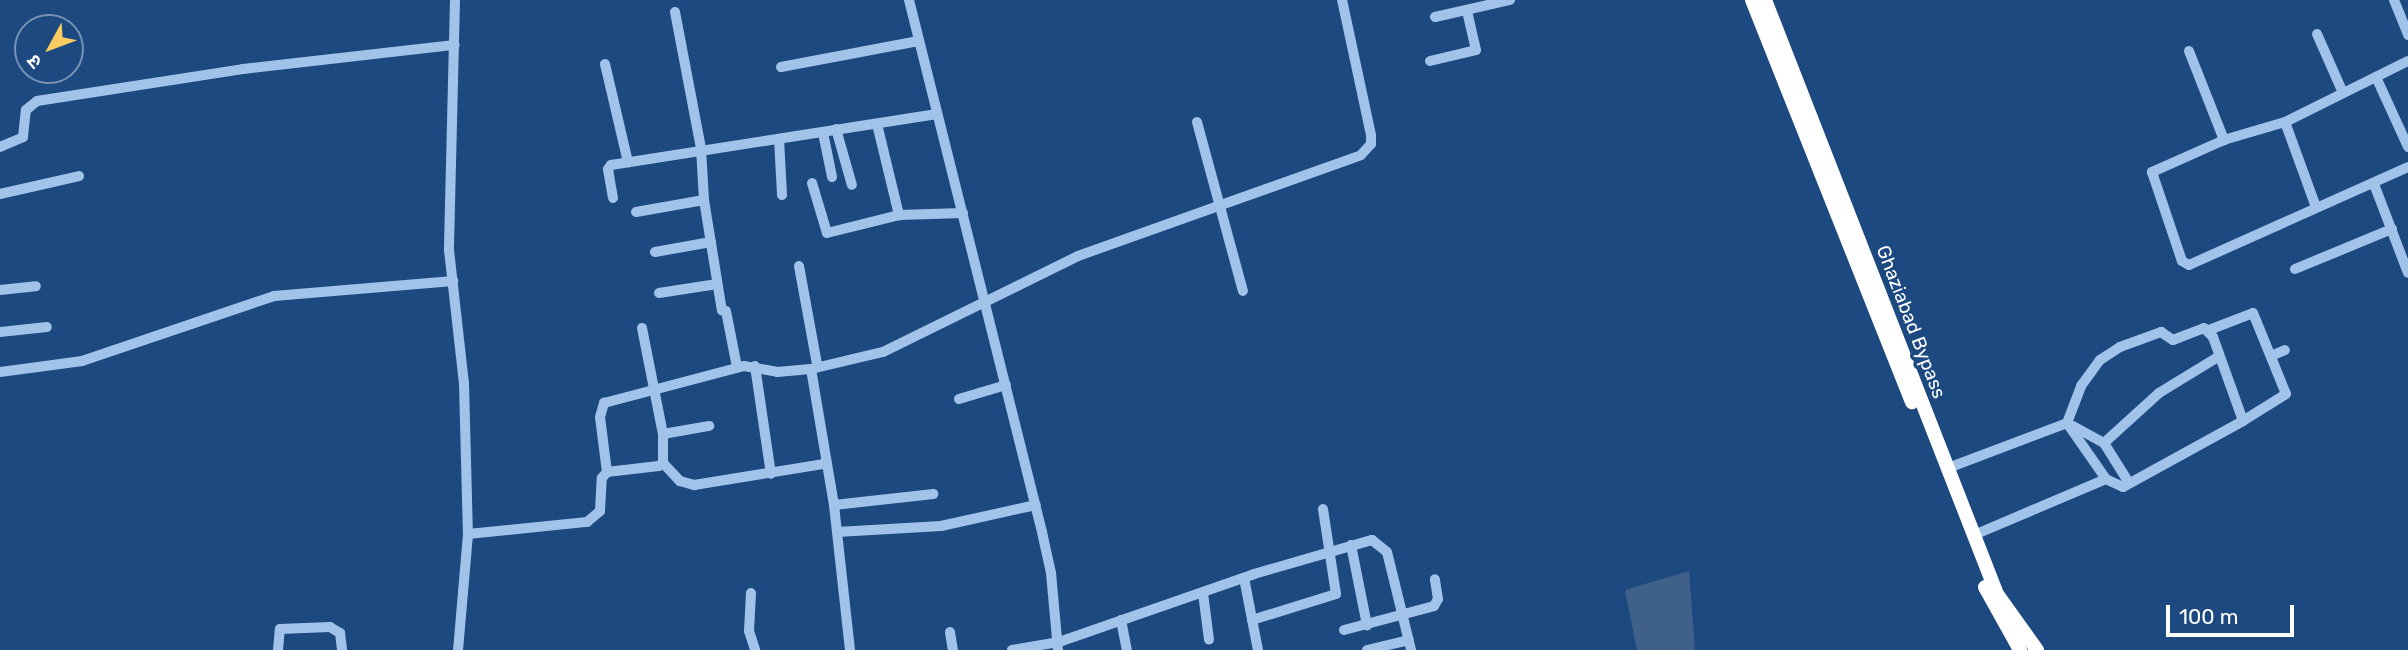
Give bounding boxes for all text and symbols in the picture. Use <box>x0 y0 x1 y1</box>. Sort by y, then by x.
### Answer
north arrow <box>14 14 84 84</box>
text: उ <box>22 50 47 74</box>
street label: Ghaziabad Bypass <box>1871 242 1951 402</box>
scale bar <box>2170 590 2298 634</box>
text: 100 m <box>2179 604 2238 629</box>

